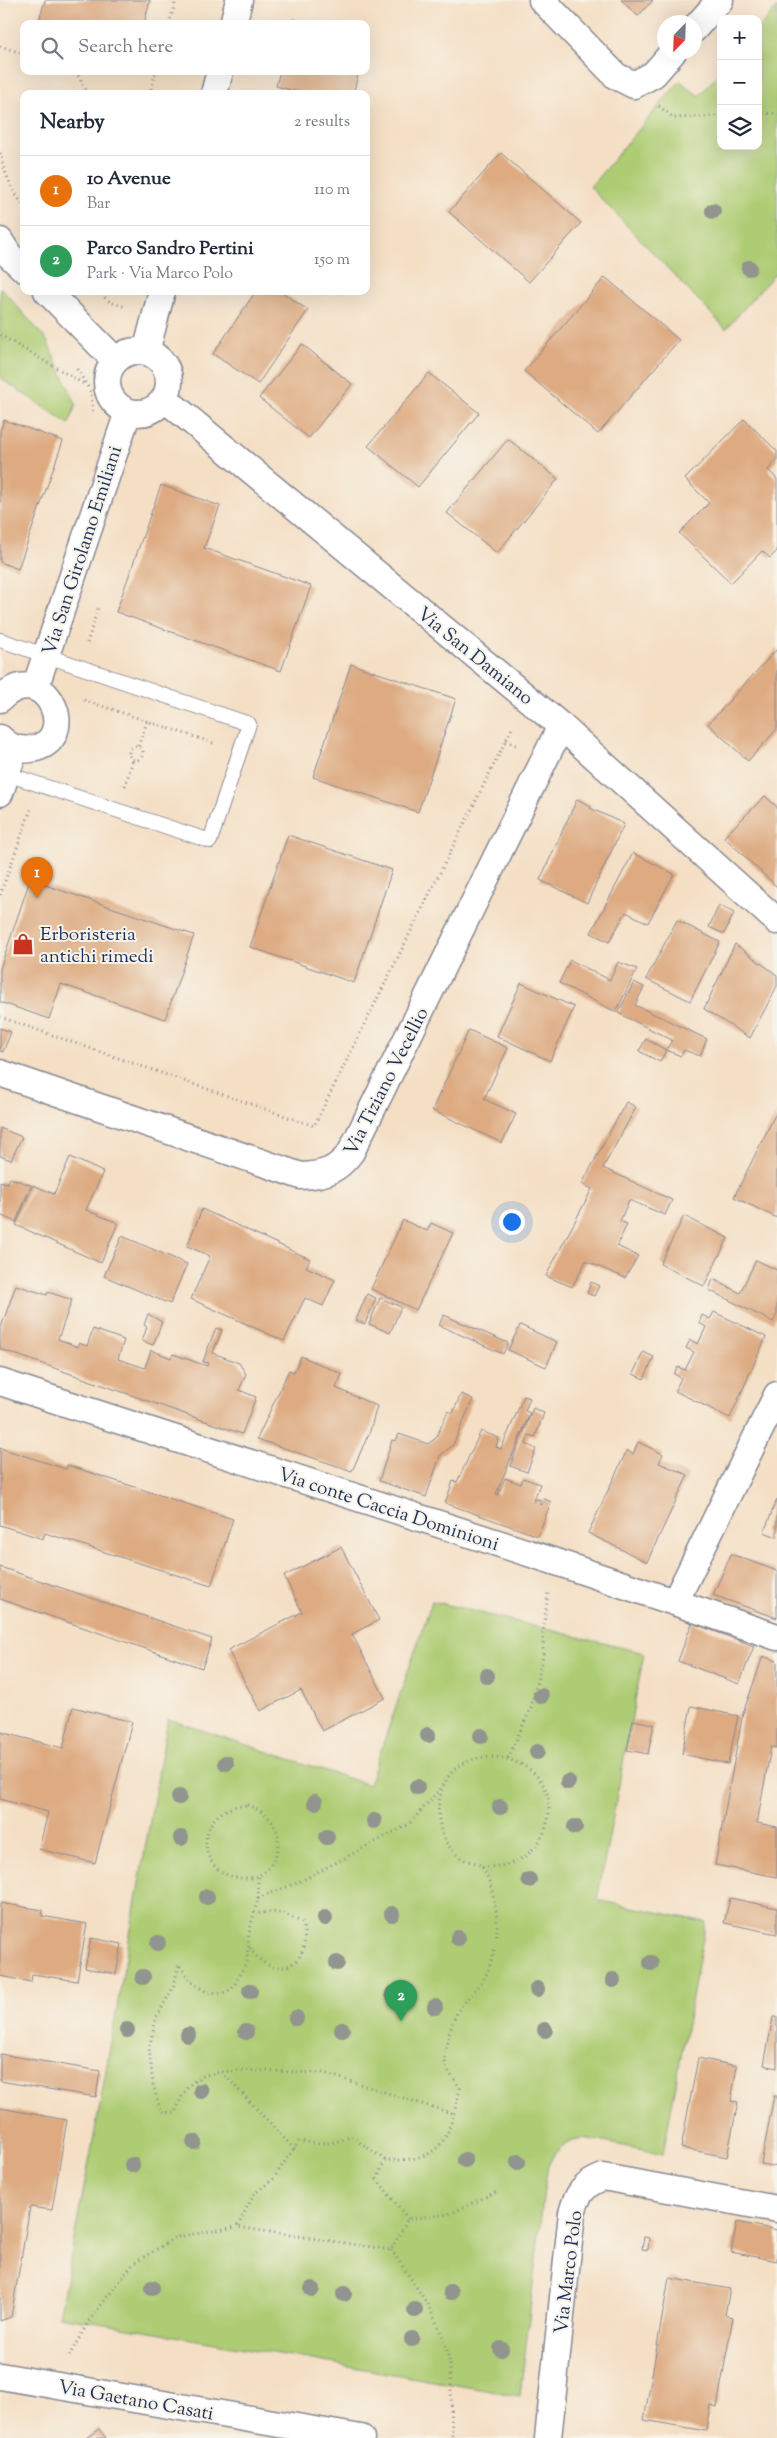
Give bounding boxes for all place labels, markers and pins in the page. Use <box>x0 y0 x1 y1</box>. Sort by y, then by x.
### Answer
pin: 1 <box>21 857 53 898</box>
place label: Erboristeria antichi rimedi <box>40 922 154 971</box>
shop icon: Erboristeria antichi rimedi <box>10 931 36 957</box>
pin: 2 <box>385 1980 417 2021</box>

